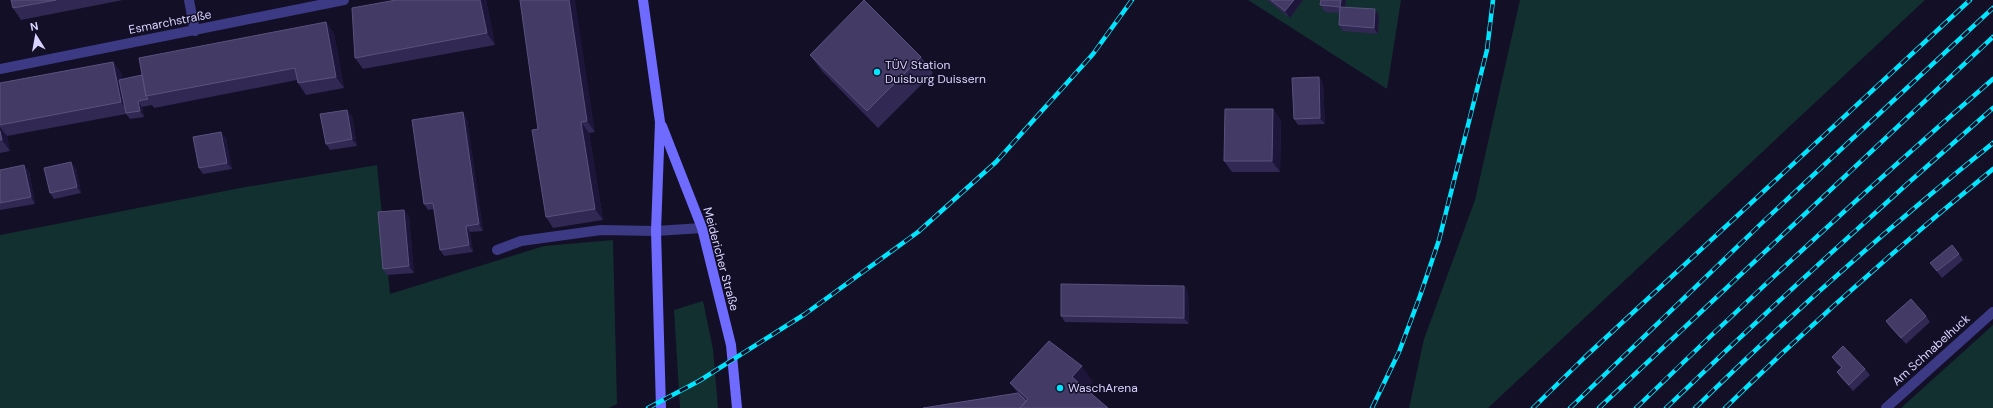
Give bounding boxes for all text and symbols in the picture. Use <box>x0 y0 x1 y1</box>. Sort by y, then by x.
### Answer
street label: Esmarchstraße <box>127 6 213 38</box>
north arrow <box>16 16 56 56</box>
text: N <box>29 19 39 34</box>
place label: TÜV Station Duisburg Duissern <box>885 57 986 87</box>
marker: TÜV Station Duisburg Duissern <box>872 67 882 77</box>
street label: Meidericher Straße <box>699 205 743 313</box>
street label: Am Schnabelhuck <box>1889 311 1973 389</box>
place label: WaschArena <box>1068 380 1138 396</box>
marker: WaschArena <box>1055 383 1065 393</box>

